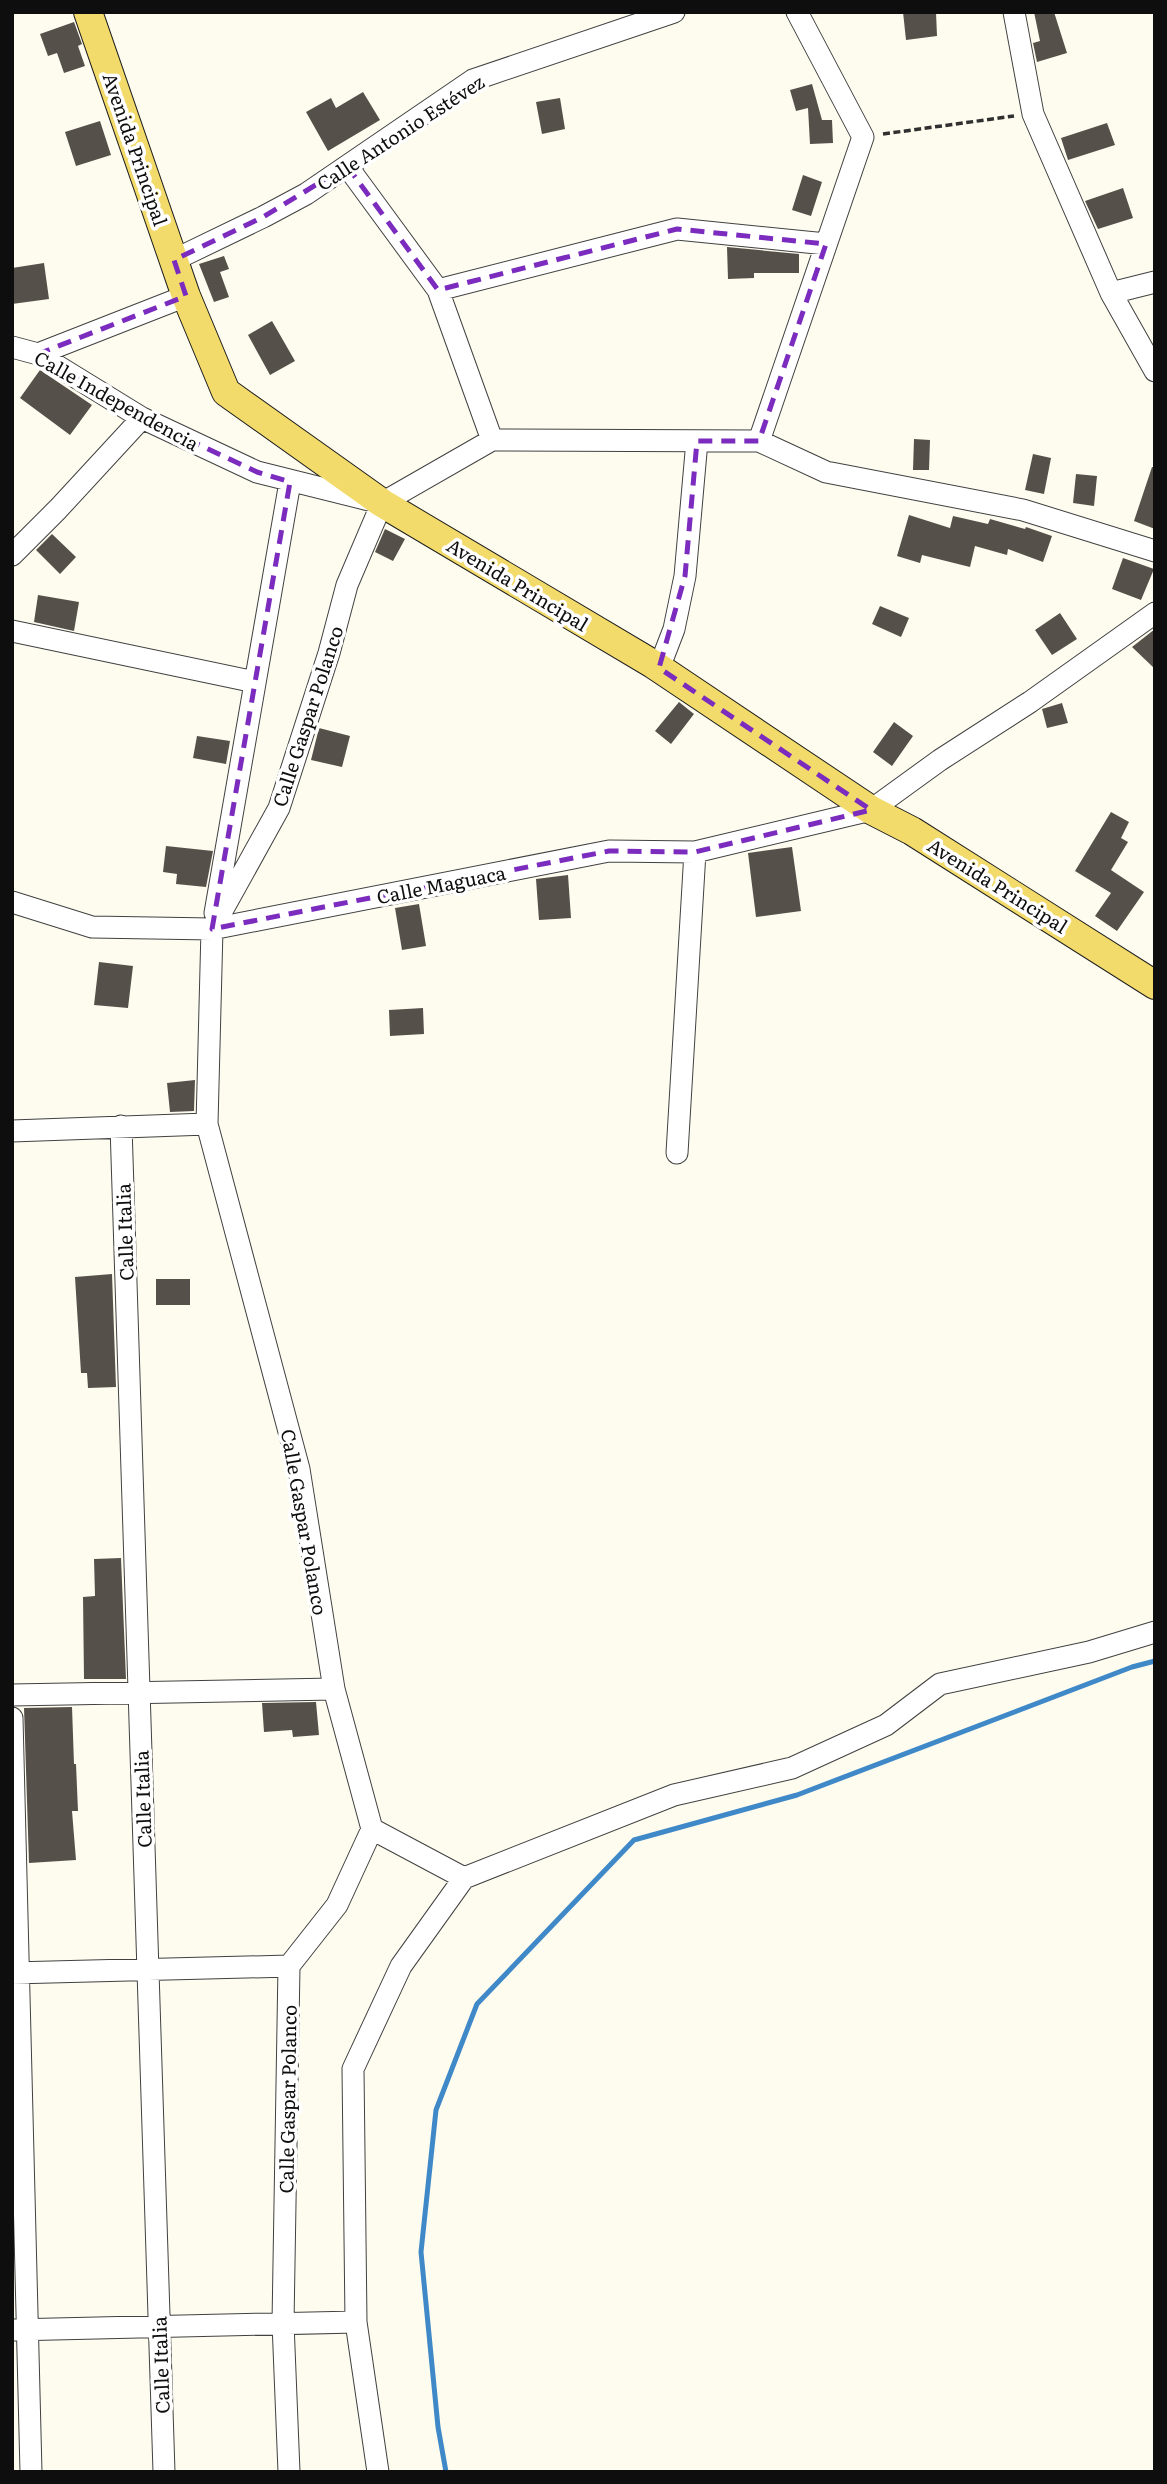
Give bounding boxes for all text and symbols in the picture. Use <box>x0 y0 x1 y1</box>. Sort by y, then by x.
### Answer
street label: Calle Antonio Estévez <box>311 67 489 197</box>
street label: Avenida Principal <box>97 68 175 230</box>
street label: Calle Independencia <box>30 343 205 457</box>
street label: Avenida Principal <box>442 531 594 637</box>
street label: Calle Gaspar Polanco <box>265 622 349 810</box>
street label: Avenida Principal <box>922 831 1074 939</box>
street label: Calle Maguaca <box>374 858 509 910</box>
street label: Calle Italia <box>108 1182 140 1281</box>
street label: Calle Gaspar Polanco <box>275 1427 335 1617</box>
street label: Calle Italia <box>126 1749 158 1848</box>
street label: Calle Gaspar Polanco <box>271 2004 303 2194</box>
street label: Calle Italia <box>144 2315 176 2414</box>

